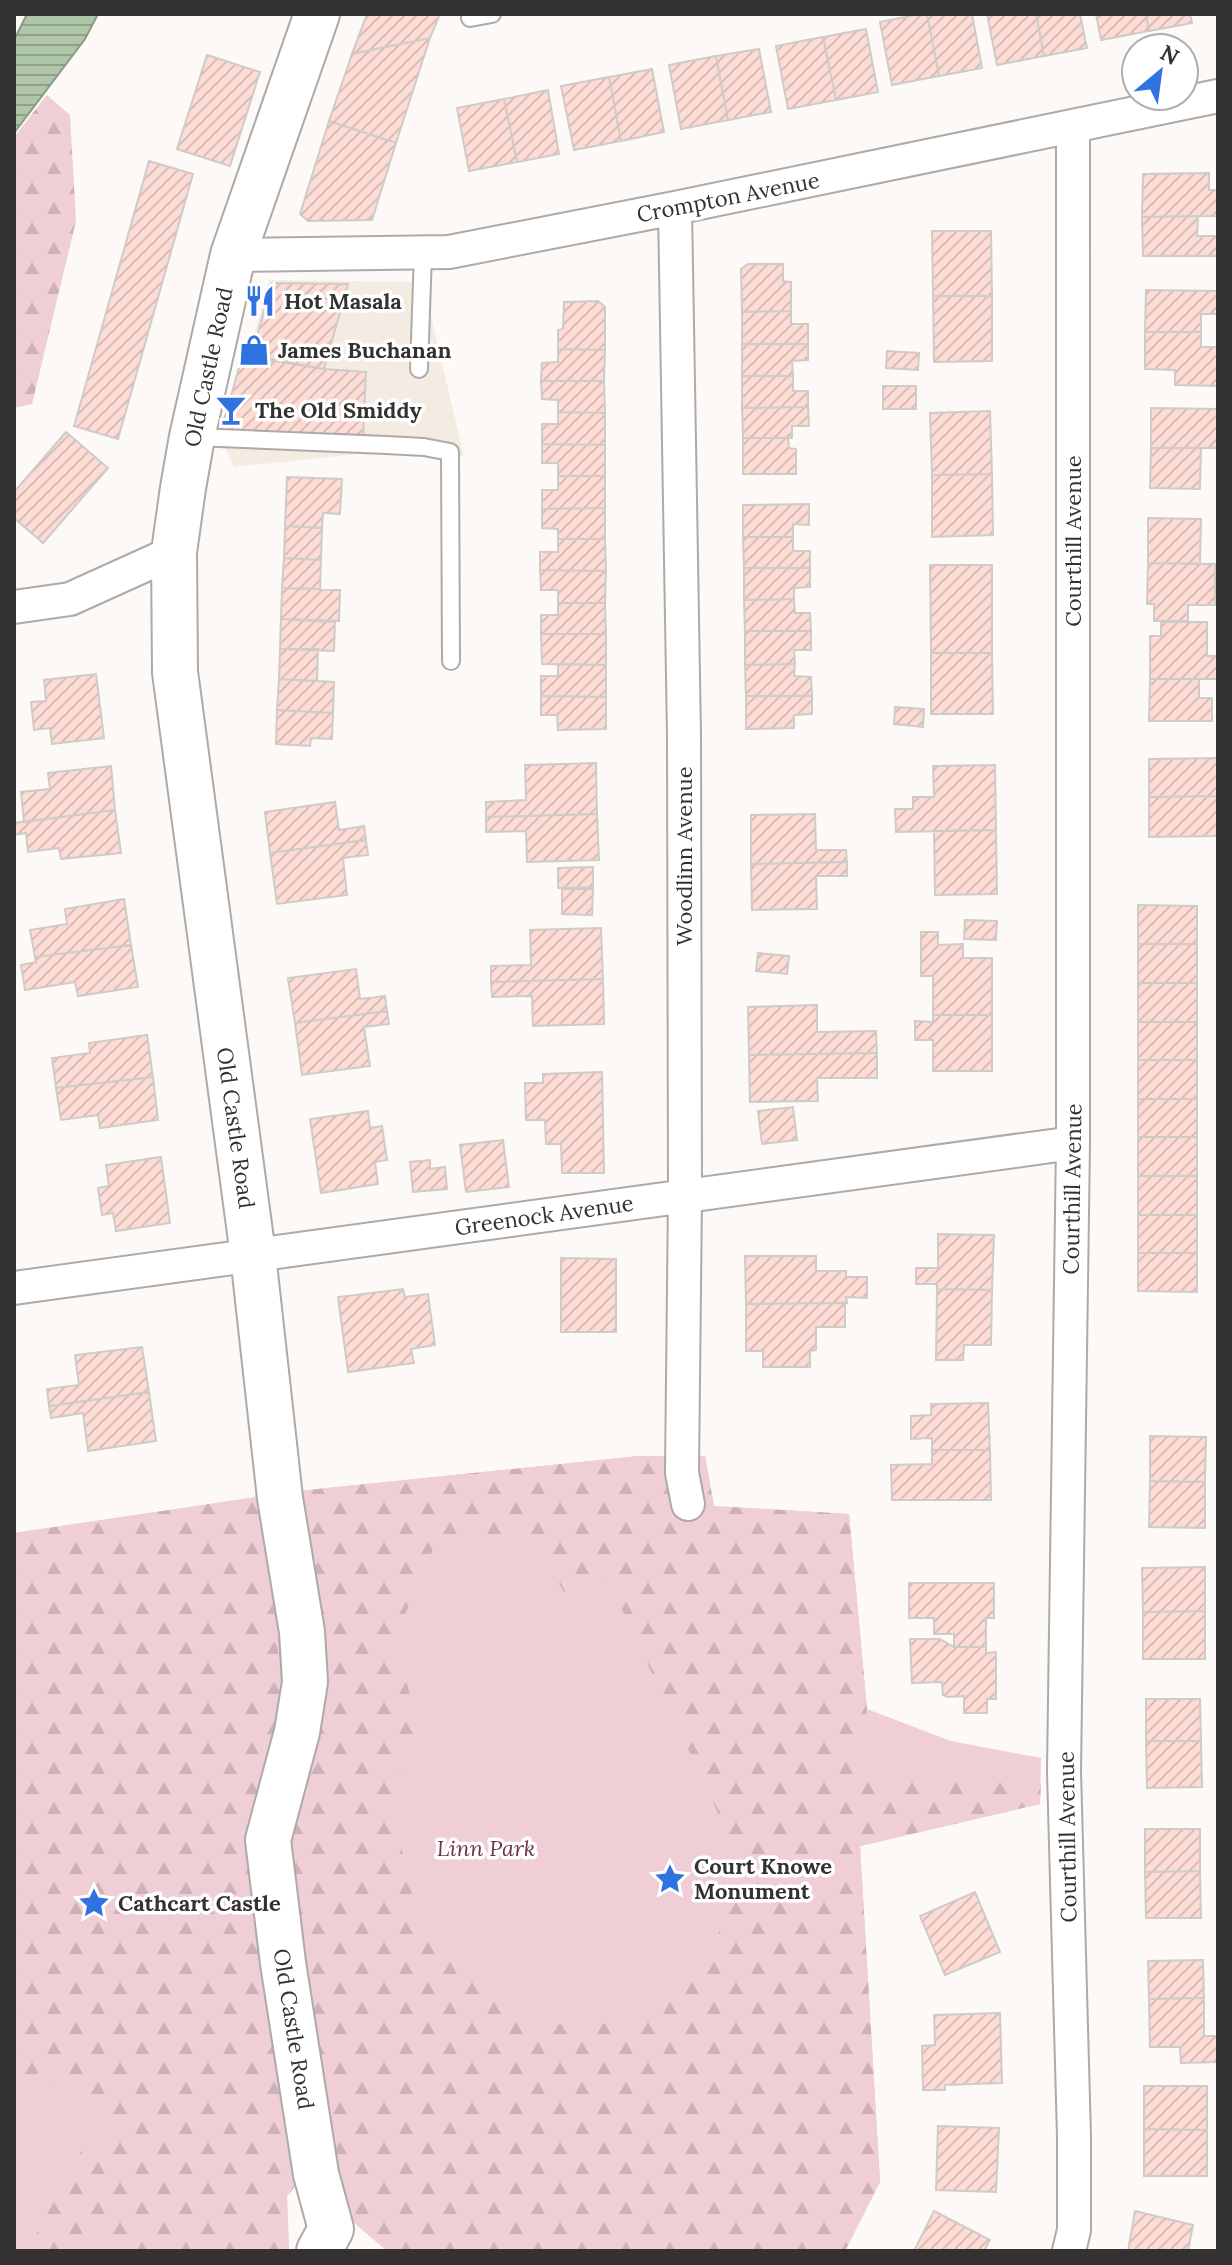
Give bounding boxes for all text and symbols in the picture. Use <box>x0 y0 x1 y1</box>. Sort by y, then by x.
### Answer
north arrow <box>1120 32 1200 112</box>
text: N <box>1155 38 1184 71</box>
street label: Crompton Avenue <box>634 166 822 228</box>
restaurant icon: Hot Masala <box>243 284 277 318</box>
street label: Old Castle Road <box>177 285 239 449</box>
place label: Hot Masala <box>284 287 402 315</box>
shop icon: James Buchanan <box>237 333 271 367</box>
place label: James Buchanan <box>278 336 451 364</box>
bar icon: The Old Smiddy <box>214 393 248 427</box>
place label: The Old Smiddy <box>255 396 422 424</box>
street label: Courthill Avenue <box>1059 455 1087 627</box>
street label: Woodlinn Avenue <box>670 766 698 946</box>
street label: Old Castle Road <box>211 1046 261 1210</box>
street label: Courthill Avenue <box>1057 1103 1087 1275</box>
street label: Greenock Avenue <box>453 1189 635 1241</box>
street label: Courthill Avenue <box>1052 1751 1082 1923</box>
park label: Linn Park <box>437 1834 535 1862</box>
place label: Court Knowe Monument <box>694 1852 832 1905</box>
place icon: Court Knowe Monument <box>653 1862 687 1896</box>
place icon: Cathcart Castle <box>77 1886 111 1920</box>
place label: Cathcart Castle <box>118 1889 281 1917</box>
street label: Old Castle Road <box>267 1947 321 2111</box>

